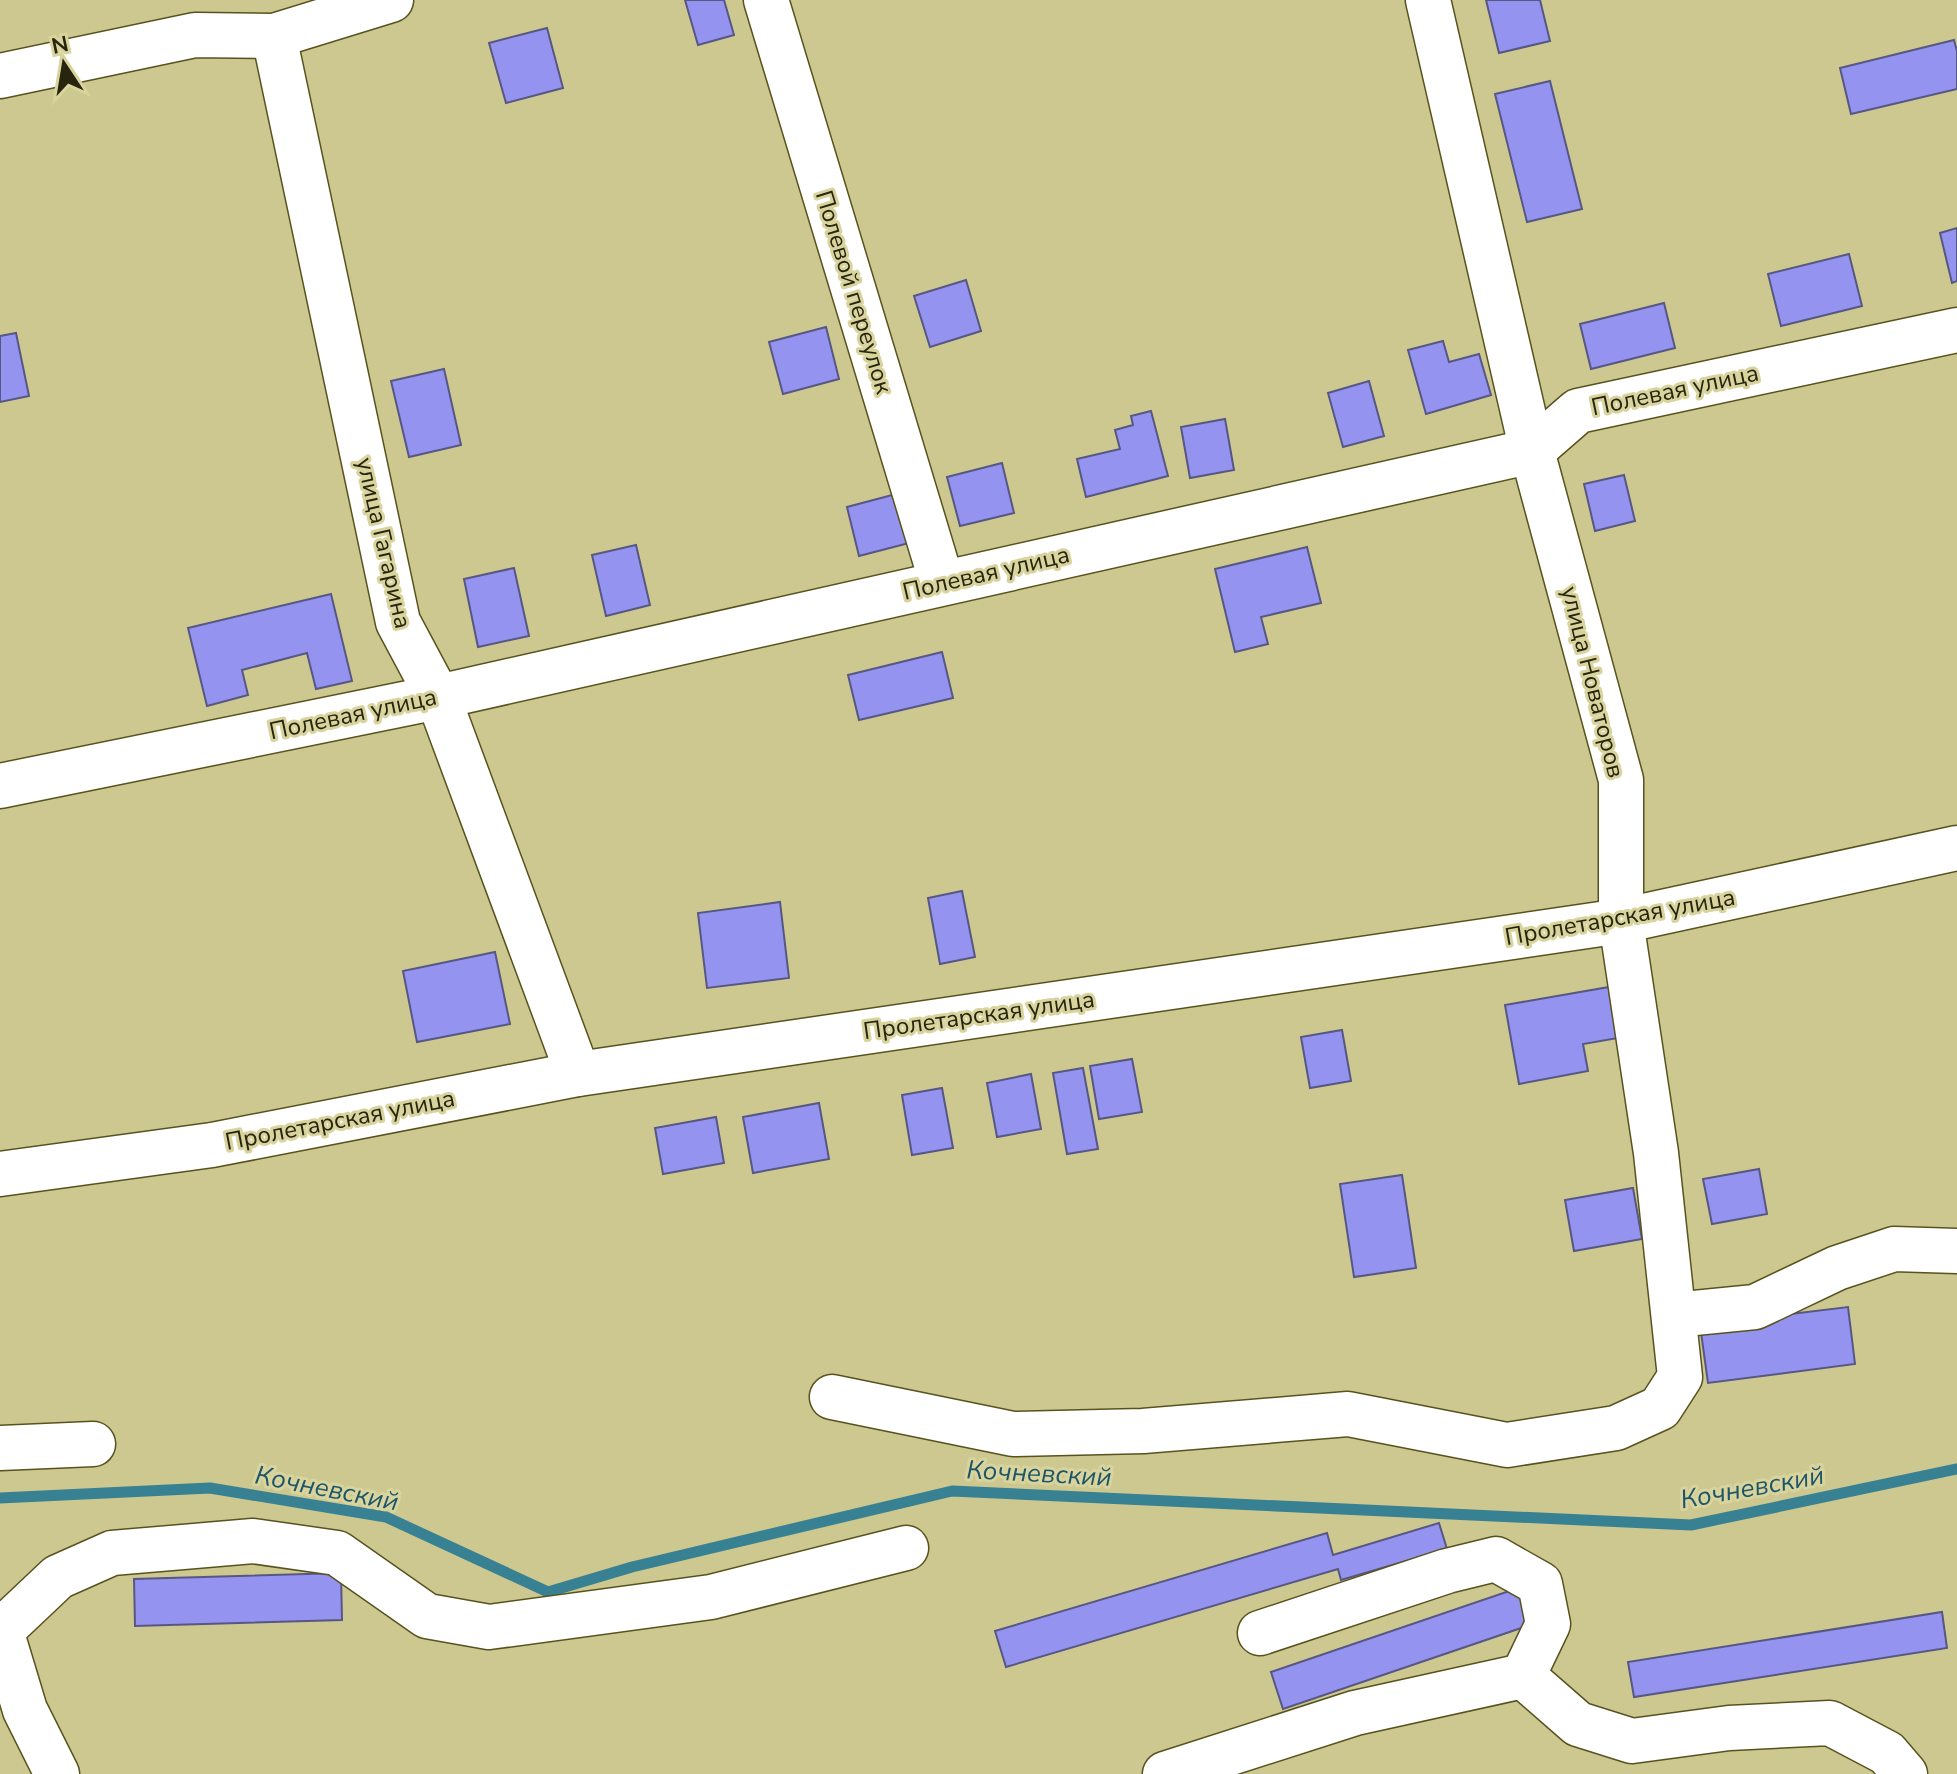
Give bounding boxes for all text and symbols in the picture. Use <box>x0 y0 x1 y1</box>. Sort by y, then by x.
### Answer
north arrow <box>24 24 104 104</box>
text: N <box>49 29 71 62</box>
street label: Полевой переулок <box>808 186 900 398</box>
street label: Полевая улица <box>1588 357 1762 423</box>
street label: улица Гагарина <box>349 454 419 632</box>
street label: Полевая улица <box>899 538 1073 608</box>
street label: улица Новаторов <box>1554 583 1632 781</box>
street label: Полевая улица <box>266 681 440 747</box>
street label: Пролетарская улица <box>1502 881 1738 953</box>
street label: Пролетарская улица <box>861 983 1097 1047</box>
street label: Пролетарская улица <box>222 1082 458 1158</box>
water label: Кочневский <box>965 1452 1113 1495</box>
water label: Кочневский <box>252 1457 402 1520</box>
water label: Кочневский <box>1677 1458 1827 1517</box>

